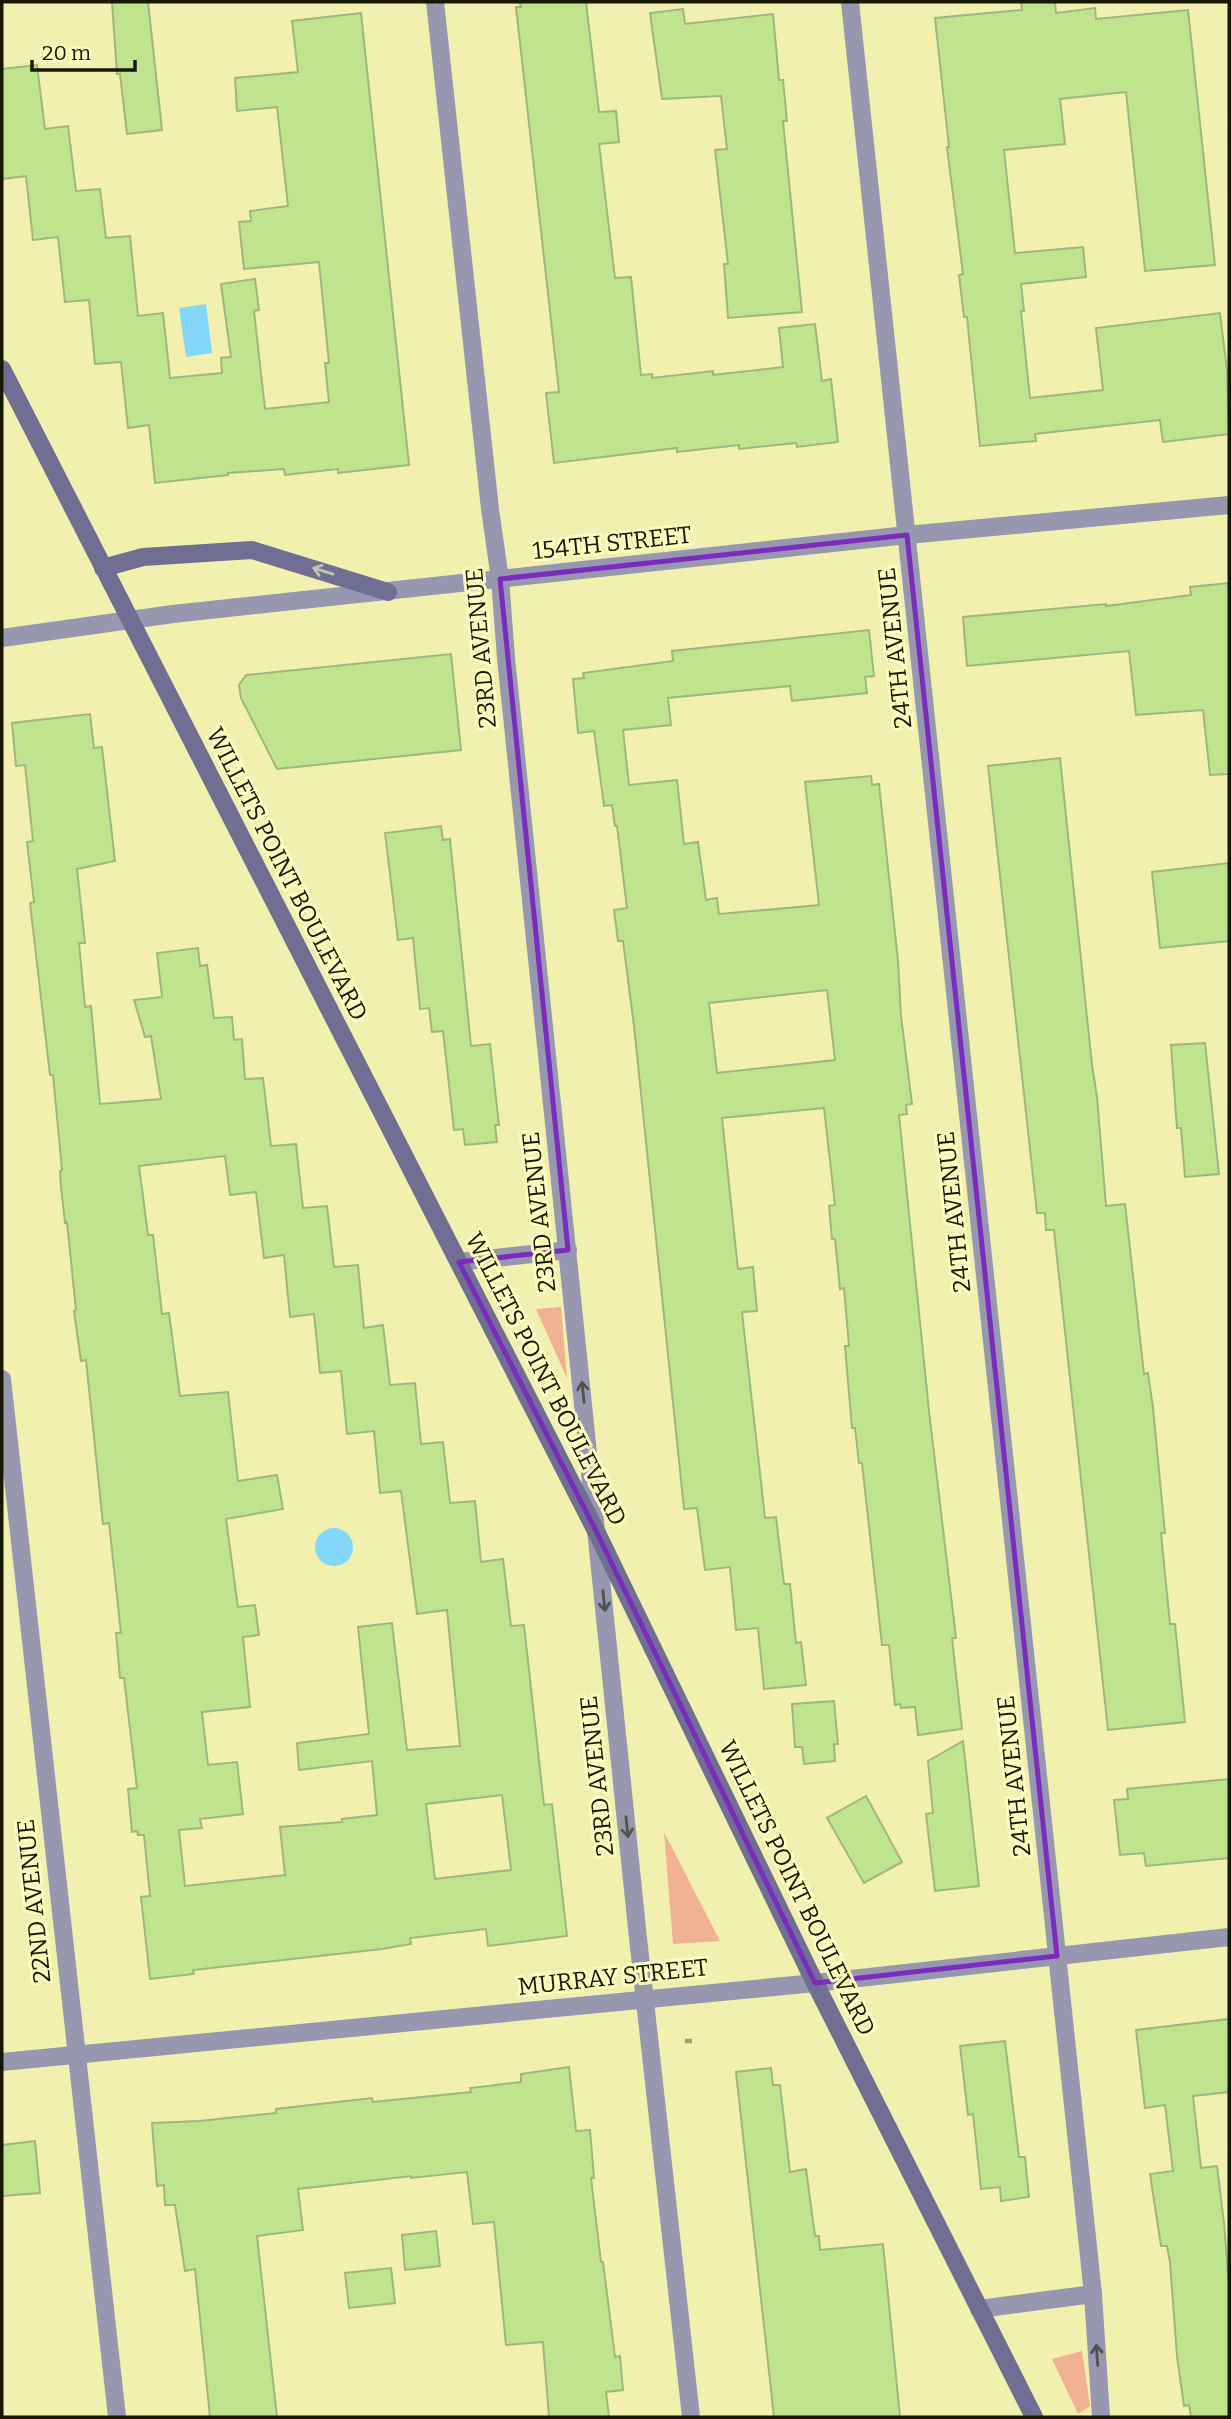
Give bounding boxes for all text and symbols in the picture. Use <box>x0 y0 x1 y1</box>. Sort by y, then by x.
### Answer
scale bar <box>32 28 135 72</box>
text: 20 m <box>42 40 91 66</box>
street label: 154TH STREET <box>531 521 693 565</box>
one-way arrow <box>312 564 334 577</box>
street label: 24TH AVENUE <box>873 566 917 730</box>
street label: 23RD AVENUE <box>460 567 502 729</box>
street label: WILLETS POINT BOULEVARD <box>201 723 373 1025</box>
street label: 23RD AVENUE <box>517 1130 561 1294</box>
street label: 24TH AVENUE <box>932 1130 976 1294</box>
street label: WILLETS POINT BOULEVARD <box>460 1228 632 1530</box>
one-way arrow <box>576 1381 589 1404</box>
one-way arrow <box>598 1589 611 1611</box>
street label: 23RD AVENUE <box>575 1694 619 1858</box>
street label: 24TH AVENUE <box>992 1694 1036 1858</box>
street label: WILLETS POINT BOULEVARD <box>713 1736 881 2040</box>
one-way arrow <box>620 1815 633 1838</box>
street label: 22ND AVENUE <box>11 1818 57 1984</box>
street label: MURRAY STREET <box>516 1953 710 2001</box>
one-way arrow <box>1090 2345 1103 2367</box>

